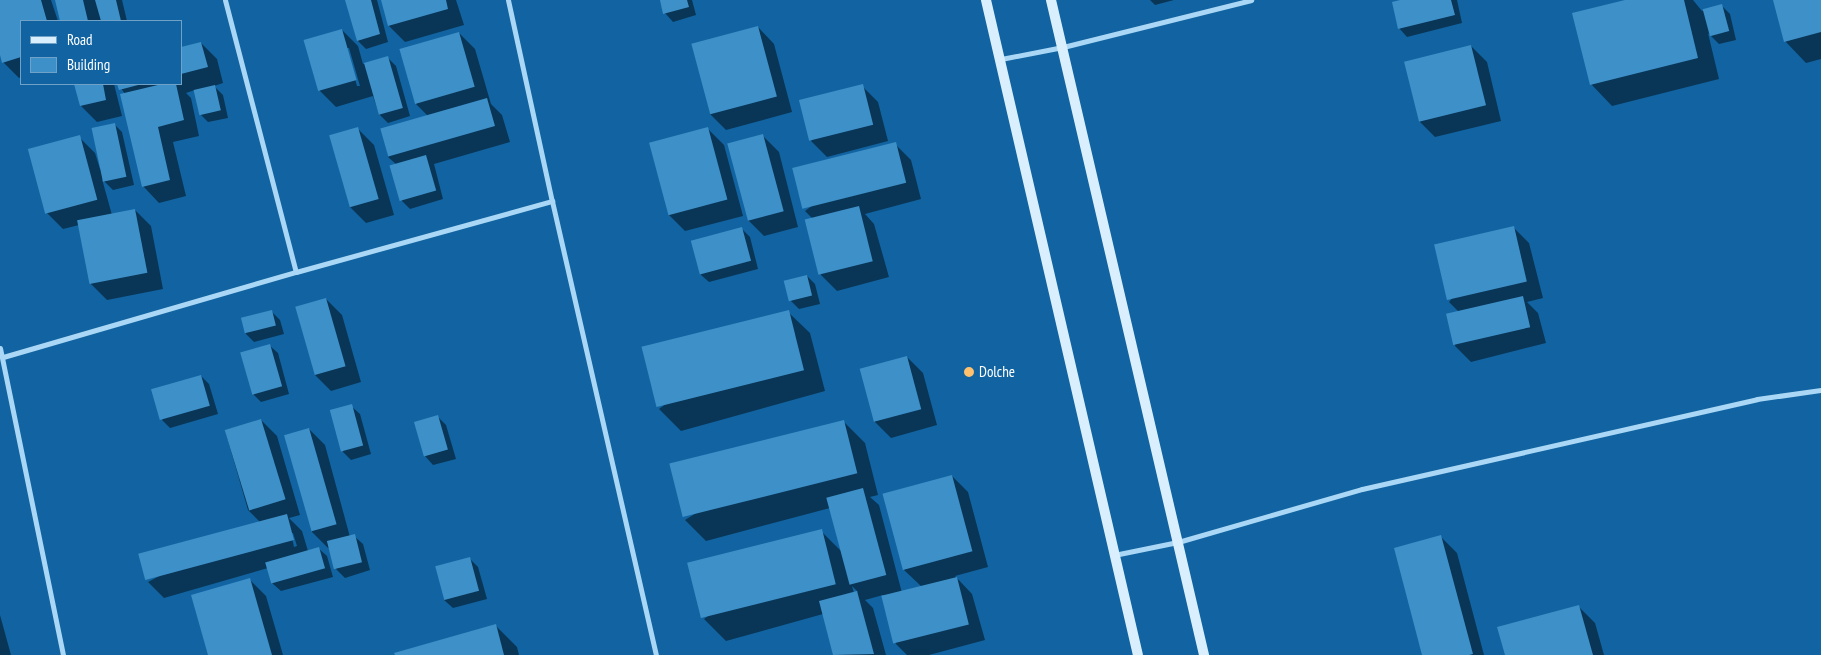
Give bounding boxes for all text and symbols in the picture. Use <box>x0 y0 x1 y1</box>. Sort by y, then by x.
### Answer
legend <box>20 20 182 85</box>
text: Road <box>67 30 93 49</box>
text: Building <box>67 55 110 74</box>
place label: Dolche <box>979 363 1015 381</box>
marker: Dolche <box>963 366 975 378</box>

